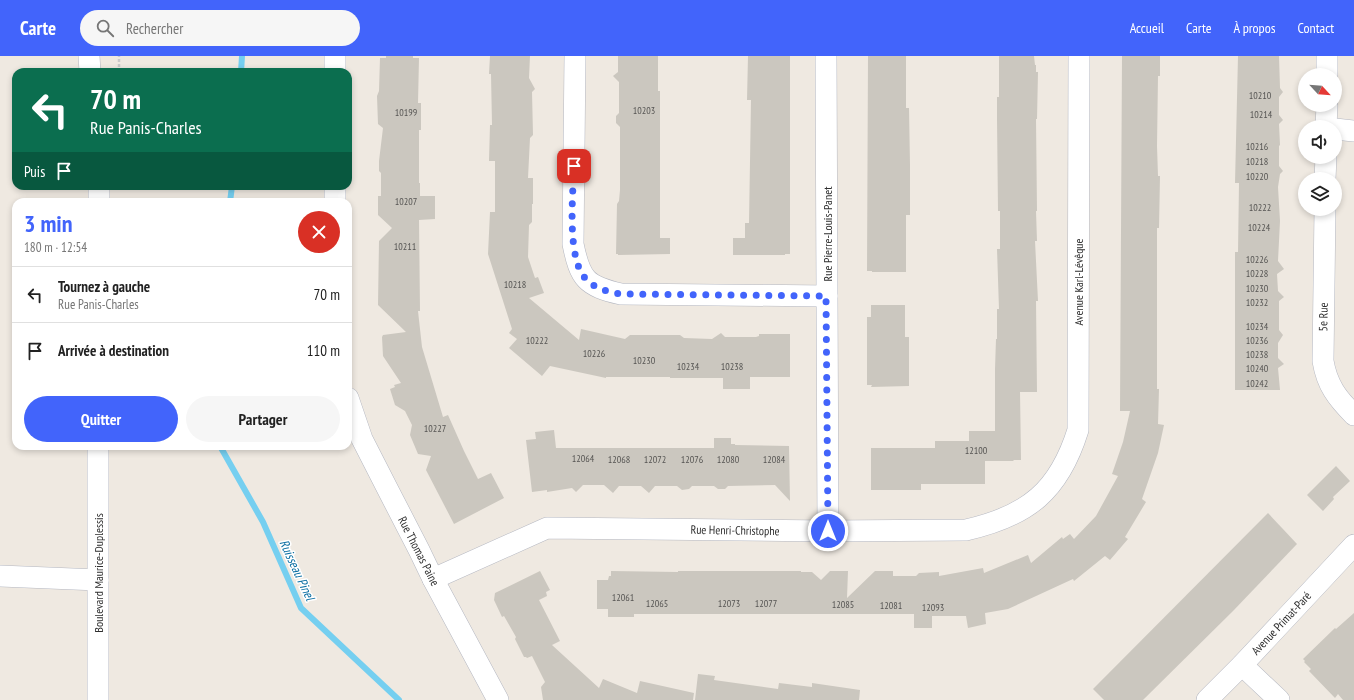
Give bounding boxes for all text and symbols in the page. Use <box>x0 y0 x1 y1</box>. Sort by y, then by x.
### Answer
search box <box>80 10 360 46</box>
text: Carte <box>20 16 56 40</box>
icon: search <box>94 17 116 39</box>
text: Rechercher <box>126 19 183 38</box>
text: Accueil <box>1130 19 1164 37</box>
text: Carte <box>1186 19 1212 37</box>
text: À propos <box>1234 19 1276 37</box>
text: Contact <box>1298 19 1334 37</box>
north arrow <box>1298 68 1342 112</box>
map controls <box>1298 68 1342 216</box>
text: 70 m <box>90 80 141 117</box>
icon: left <box>24 84 76 136</box>
house number: 10210 <box>1249 89 1272 102</box>
house number: 10203 <box>633 104 655 117</box>
house number: 10199 <box>395 106 417 119</box>
house number: 10214 <box>1250 108 1273 121</box>
text: Rue Panis-Charles <box>90 116 202 139</box>
button: sound <box>1298 120 1342 164</box>
house number: 10216 <box>1246 140 1269 153</box>
pin <box>557 149 591 183</box>
icon: arrive <box>563 155 585 177</box>
house number: 10218 <box>1246 155 1268 168</box>
icon: arrive <box>53 160 75 182</box>
text: Puis <box>24 162 45 181</box>
house number: 10220 <box>1246 170 1269 183</box>
button: layers <box>1298 172 1342 216</box>
street label: Rue Pierre-Louis-Panet <box>820 186 835 281</box>
house number: 10207 <box>395 195 417 208</box>
house number: 10222 <box>1249 201 1271 214</box>
text: 3 min <box>24 208 72 239</box>
button: close <box>298 211 340 253</box>
house number: 10224 <box>1248 221 1271 234</box>
street label: Avenue Karl-Lévêque <box>1071 238 1086 326</box>
text: 180 m · 12:54 <box>24 239 87 256</box>
house number: 10211 <box>394 240 416 253</box>
house number: 10226 <box>1246 253 1269 266</box>
house number: 10228 <box>1246 267 1268 280</box>
text: Tournez à gauche <box>58 277 150 296</box>
house number: 10218 <box>504 278 526 291</box>
house number: 10230 <box>1246 282 1269 295</box>
icon: left <box>24 284 46 306</box>
text: 70 m <box>314 285 340 304</box>
text: Rue Panis-Charles <box>58 296 139 313</box>
house number: 10232 <box>1246 296 1268 309</box>
street label: 5e Rue <box>1315 302 1331 332</box>
house number: 10234 <box>1246 320 1269 333</box>
house number: 10222 <box>526 334 548 347</box>
house number: 10236 <box>1246 334 1269 347</box>
icon: arrive <box>24 340 46 362</box>
text: Arrivée à destination <box>58 341 169 360</box>
text: 110 m <box>307 341 340 360</box>
house number: 10226 <box>583 347 606 360</box>
house number: 10238 <box>1246 348 1268 361</box>
house number: 10230 <box>633 354 656 367</box>
house number: 10234 <box>677 360 700 373</box>
house number: 10238 <box>721 360 743 373</box>
house number: 10240 <box>1246 362 1269 375</box>
house number: 10242 <box>1246 377 1268 390</box>
button: Quitter <box>24 396 178 442</box>
button: Partager <box>186 396 340 442</box>
house number: 10227 <box>424 422 446 435</box>
house number: 12100 <box>965 444 988 457</box>
house number: 12064 <box>572 452 595 465</box>
house number: 12068 <box>608 453 630 466</box>
house number: 12072 <box>644 453 666 466</box>
house number: 12076 <box>681 453 704 466</box>
house number: 12080 <box>717 453 740 466</box>
house number: 12084 <box>763 453 786 466</box>
position arrow <box>807 510 849 552</box>
street label: Boulevard Maurice-Duplessis <box>91 513 106 633</box>
street label: Rue Thomas Paine <box>395 514 443 588</box>
street label: Rue Henri-Christophe <box>690 522 780 538</box>
water label: Ruisseau Pinel <box>276 537 319 605</box>
street label: Avenue Primat-Paré <box>1248 588 1314 658</box>
house number: 12061 <box>612 591 634 604</box>
house number: 12065 <box>646 597 668 610</box>
house number: 12073 <box>718 597 740 610</box>
house number: 12077 <box>755 597 777 610</box>
house number: 12085 <box>832 598 854 611</box>
house number: 12081 <box>880 599 902 612</box>
house number: 12093 <box>922 601 944 614</box>

